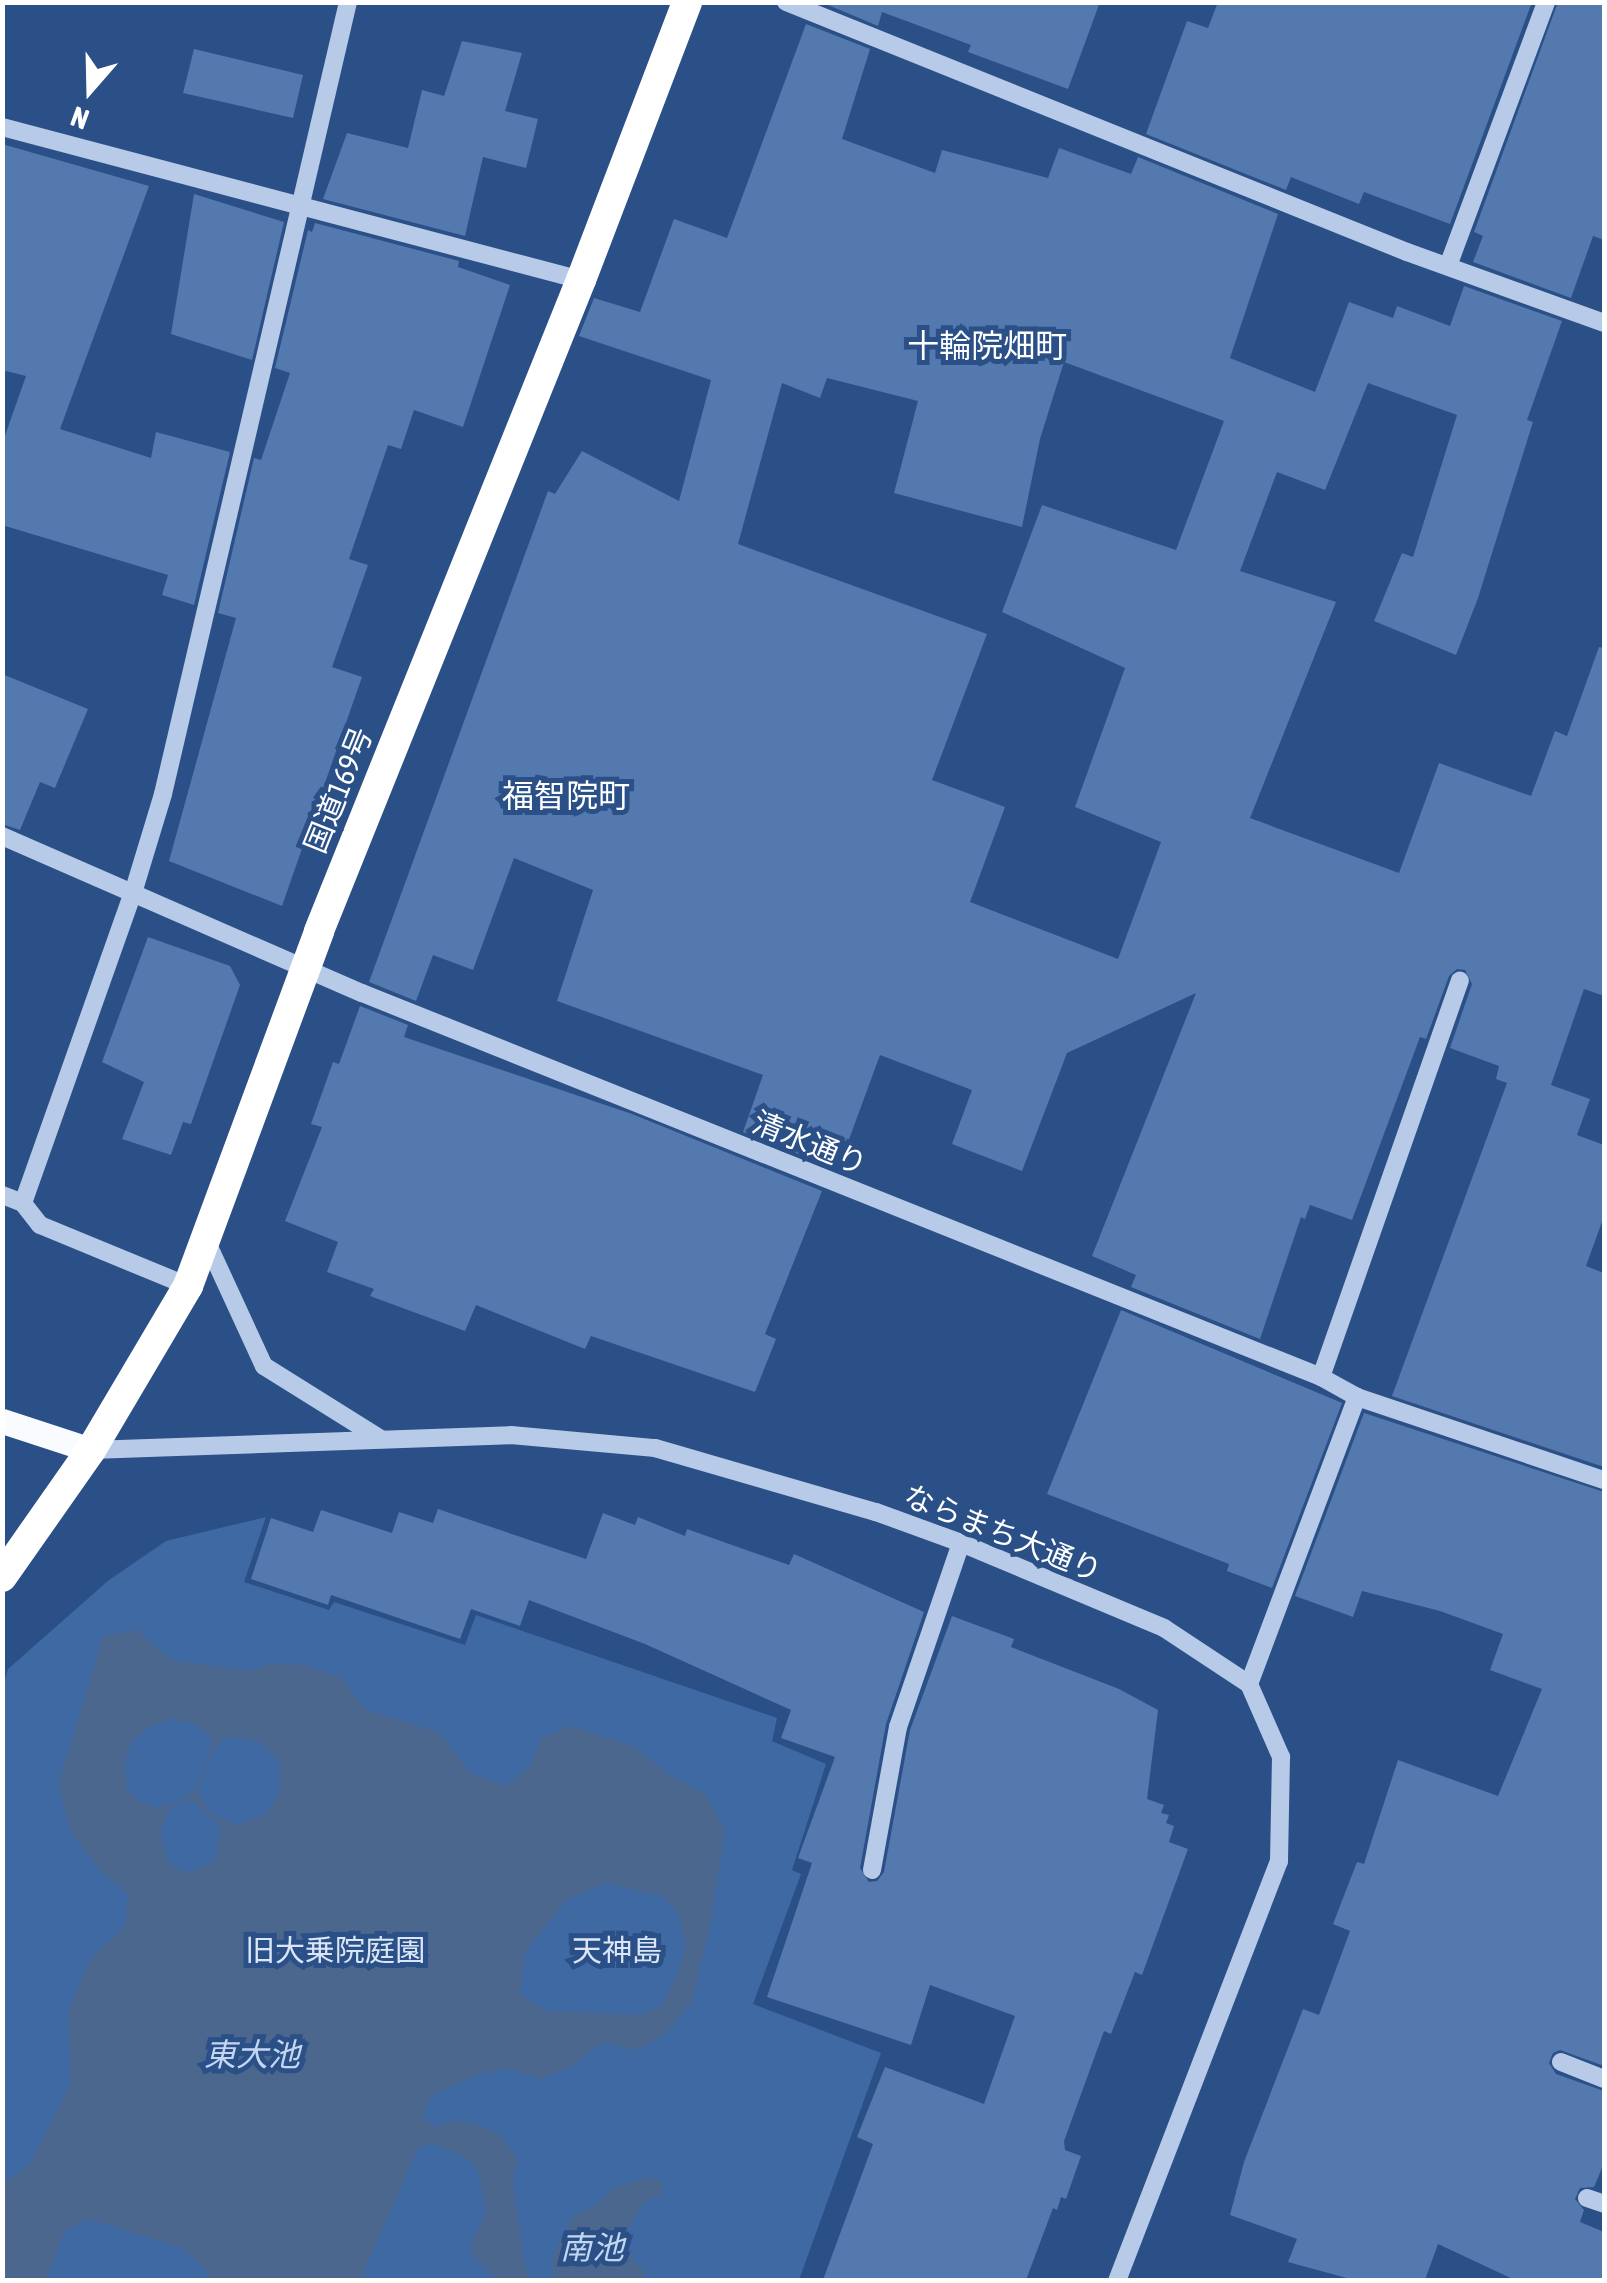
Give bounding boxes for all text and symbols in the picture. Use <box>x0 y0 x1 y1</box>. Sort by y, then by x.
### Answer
north arrow <box>40 40 140 140</box>
text: N <box>66 100 93 136</box>
district label: 十輪院畑町 <box>907 327 1067 365</box>
street label: 国道169号 <box>297 722 379 858</box>
district label: 福智院町 <box>502 777 630 815</box>
street label: 清水通り <box>748 1104 872 1182</box>
street label: ならまち大通り <box>899 1477 1107 1589</box>
park label: 旧大乗院庭園 <box>245 1932 425 1968</box>
park label: 天神島 <box>572 1932 662 1968</box>
water label: 東大池 <box>204 2036 300 2074</box>
water label: 南池 <box>560 2229 624 2267</box>

